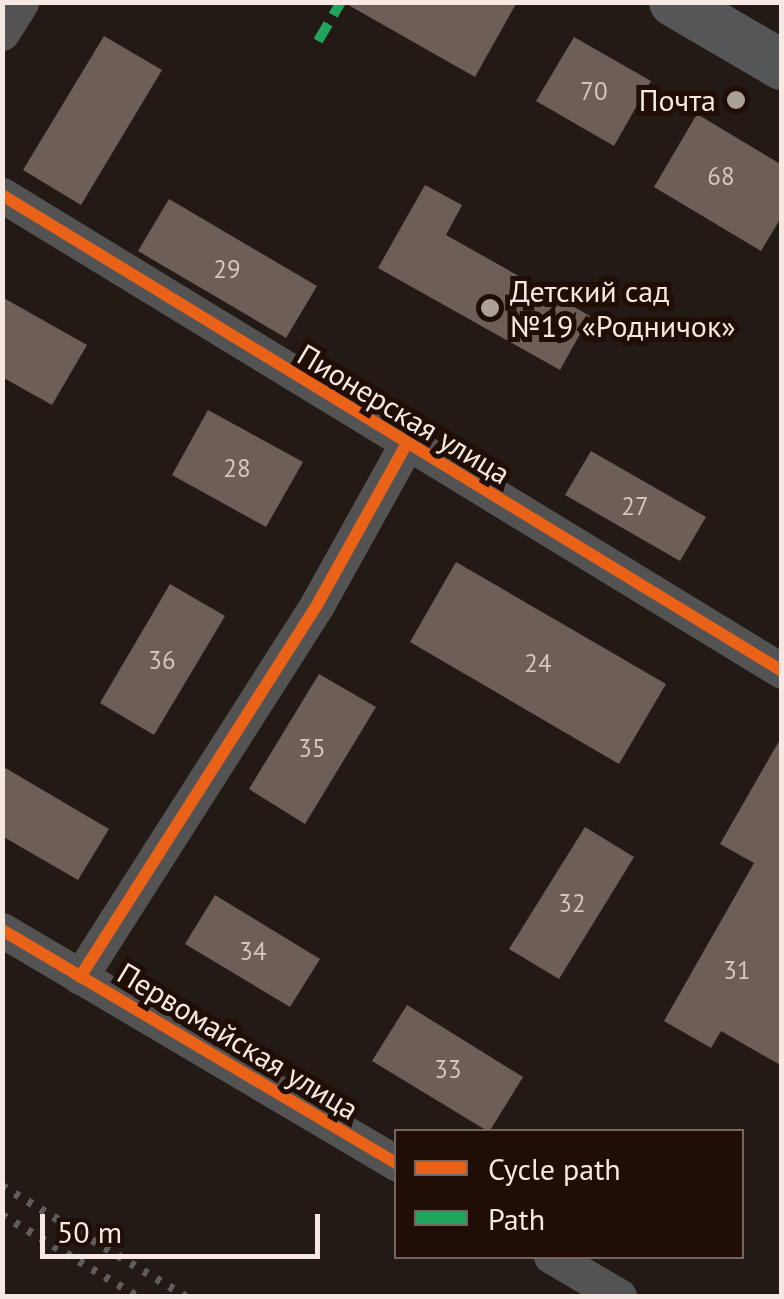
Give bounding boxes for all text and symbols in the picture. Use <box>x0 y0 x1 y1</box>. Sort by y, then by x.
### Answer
house number: 70 <box>580 76 608 106</box>
place label: Почта <box>639 82 716 118</box>
marker: Почта <box>725 89 747 111</box>
house number: 68 <box>707 161 735 191</box>
house number: 29 <box>213 254 241 284</box>
place label: Детский сад №19 «Родничок» <box>510 273 736 344</box>
marker: Детский сад №19 «Родничок» <box>479 297 501 319</box>
street label: Пионерская улица <box>291 336 517 492</box>
house number: 28 <box>223 453 251 483</box>
house number: 27 <box>621 491 649 521</box>
house number: 36 <box>148 645 176 675</box>
house number: 24 <box>524 648 552 678</box>
house number: 35 <box>298 733 326 763</box>
house number: 32 <box>558 888 586 918</box>
house number: 34 <box>239 936 267 966</box>
street label: Первомайская улица <box>111 955 365 1127</box>
house number: 31 <box>723 955 751 985</box>
house number: 33 <box>434 1054 462 1084</box>
legend <box>394 1129 744 1259</box>
text: Cycle path <box>488 1149 621 1188</box>
scale bar <box>45 1194 325 1256</box>
text: Path <box>488 1199 545 1238</box>
text: 50 m <box>57 1212 122 1251</box>

